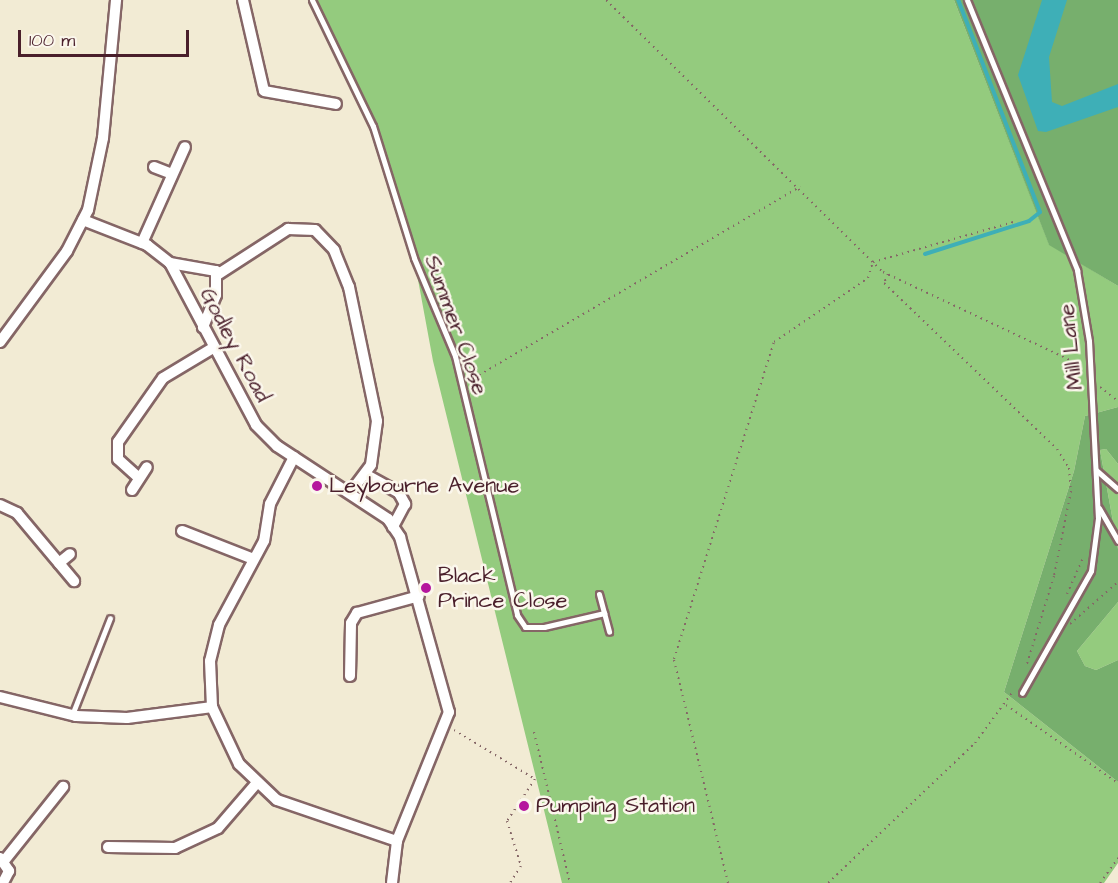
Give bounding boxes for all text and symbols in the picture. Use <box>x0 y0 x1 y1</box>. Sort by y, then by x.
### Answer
scale bar <box>21 18 192 56</box>
text: 100 m <box>29 28 75 53</box>
street label: Summer Close <box>418 252 494 398</box>
street label: Godley Road <box>194 283 276 407</box>
street label: Mill Lane <box>1053 303 1089 391</box>
place label: Leybourne Avenue <box>329 473 519 499</box>
marker: Leybourne Avenue <box>310 479 324 493</box>
place label: Black Prince Close <box>438 562 567 614</box>
marker: Black Prince Close <box>419 581 433 595</box>
place label: Pumping Station <box>536 793 695 819</box>
marker: Pumping Station <box>517 799 531 813</box>

